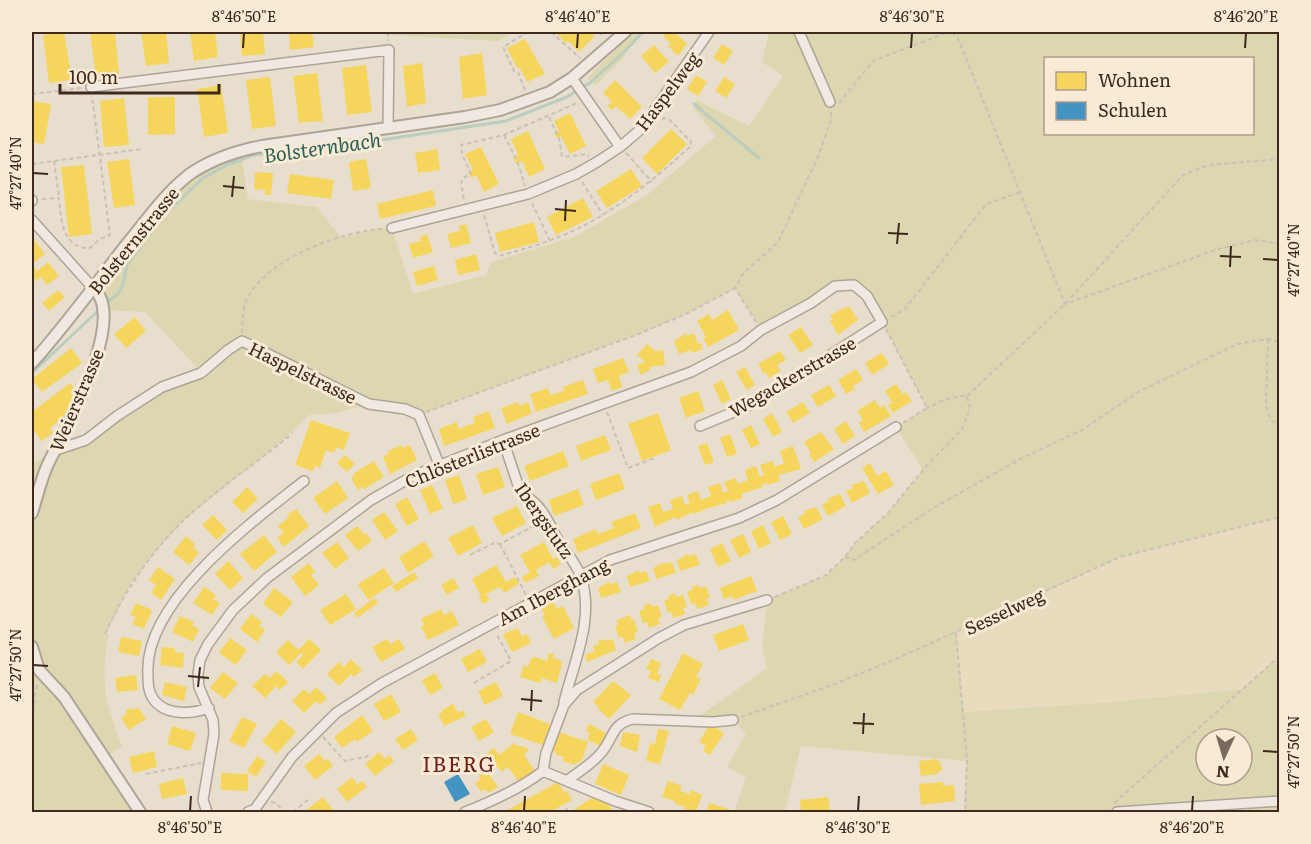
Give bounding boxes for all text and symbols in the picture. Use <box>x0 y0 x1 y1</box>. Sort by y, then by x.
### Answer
text: 8°46'50"E <box>212 4 276 27</box>
text: 8°46'40"E <box>545 4 611 27</box>
text: 8°46'30"E <box>879 4 945 27</box>
text: 8°46'20"E <box>1214 4 1278 27</box>
street label: Haspelweg <box>628 45 706 136</box>
scale bar <box>60 57 219 95</box>
legend <box>1044 57 1254 135</box>
text: 100 m <box>69 63 118 90</box>
text: Wohnen <box>1098 66 1171 93</box>
text: Schulen <box>1098 96 1168 123</box>
water label: Bolsternbach <box>261 123 383 169</box>
text: 47°27'40"N <box>3 136 26 210</box>
street label: Bolsternstrasse <box>81 181 185 299</box>
text: 47°27'40"N <box>1281 223 1304 297</box>
street label: Wegackerstrasse <box>723 329 861 423</box>
street label: Haspelstrasse <box>244 334 362 410</box>
street label: Weierstrasse <box>42 344 110 456</box>
street label: Chlösterlistrasse <box>400 416 544 494</box>
street label: Ibergstutz <box>509 476 581 564</box>
street label: Am Iberghang <box>492 550 615 632</box>
street label: Sesselweg <box>960 580 1049 641</box>
text: 47°27'50"N <box>3 628 26 702</box>
text: 47°27'50"N <box>1281 715 1304 789</box>
north arrow <box>1194 727 1254 787</box>
district label: IBERG <box>422 747 496 778</box>
text: N <box>1215 761 1230 785</box>
text: 8°46'50"E <box>158 815 222 838</box>
text: 8°46'40"E <box>491 815 557 838</box>
text: 8°46'30"E <box>825 815 891 838</box>
text: 8°46'20"E <box>1160 815 1224 838</box>

